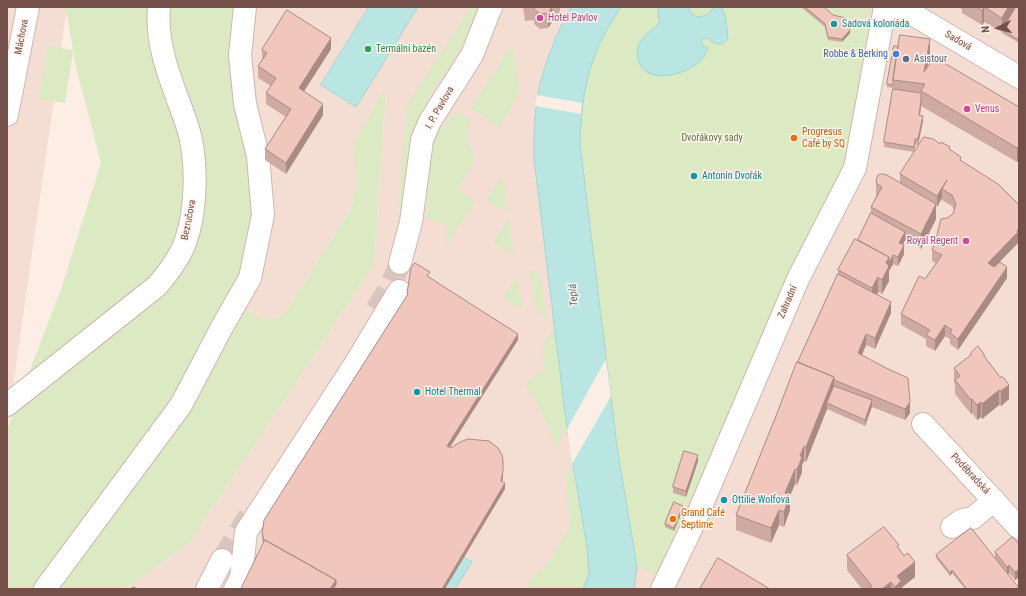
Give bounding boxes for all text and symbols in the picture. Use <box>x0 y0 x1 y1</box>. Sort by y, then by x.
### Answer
north arrow <box>978 8 1018 48</box>
place label: Hotel Pavlov <box>548 12 597 24</box>
marker: Hotel Pavlov <box>535 13 545 23</box>
street label: Máchova <box>13 18 31 56</box>
place label: Sadová kolonáda <box>842 18 909 30</box>
marker: Sadová kolonáda <box>829 19 839 29</box>
text: N <box>979 25 992 33</box>
street label: Sadová <box>943 28 973 54</box>
place label: Termální bazén <box>376 43 436 55</box>
marker: Termální bazén <box>363 44 373 54</box>
place label: Robbe & Berking <box>823 48 888 60</box>
marker: Robbe & Berking <box>891 49 901 59</box>
place label: Asistour <box>914 53 947 65</box>
marker: Asistour <box>901 54 911 64</box>
street label: I. P. Pavlova <box>423 85 457 131</box>
place label: Venus <box>975 103 999 115</box>
marker: Venus <box>962 104 972 114</box>
place label: Progresus Café by SQ <box>802 126 845 150</box>
park label: Dvořákovy sady <box>681 132 743 144</box>
marker: Progresus Café by SQ <box>789 133 799 143</box>
place label: Antonín Dvořák <box>702 170 762 182</box>
marker: Antonín Dvořák <box>689 171 699 181</box>
street label: Bezručova <box>179 199 199 241</box>
place label: Royal Regent <box>907 235 958 247</box>
marker: Royal Regent <box>961 236 971 246</box>
water label: Teplá <box>566 283 582 307</box>
street label: Zahradní <box>776 284 800 320</box>
place label: Hotel Thermal <box>425 386 481 398</box>
marker: Hotel Thermal <box>412 387 422 397</box>
street label: Poděbradská <box>948 451 992 497</box>
place label: Ottilie Wolfová <box>732 494 790 506</box>
marker: Ottilie Wolfová <box>719 495 729 505</box>
place label: Grand Café Septime <box>681 507 725 530</box>
marker: Grand Café Septime <box>668 514 678 524</box>

